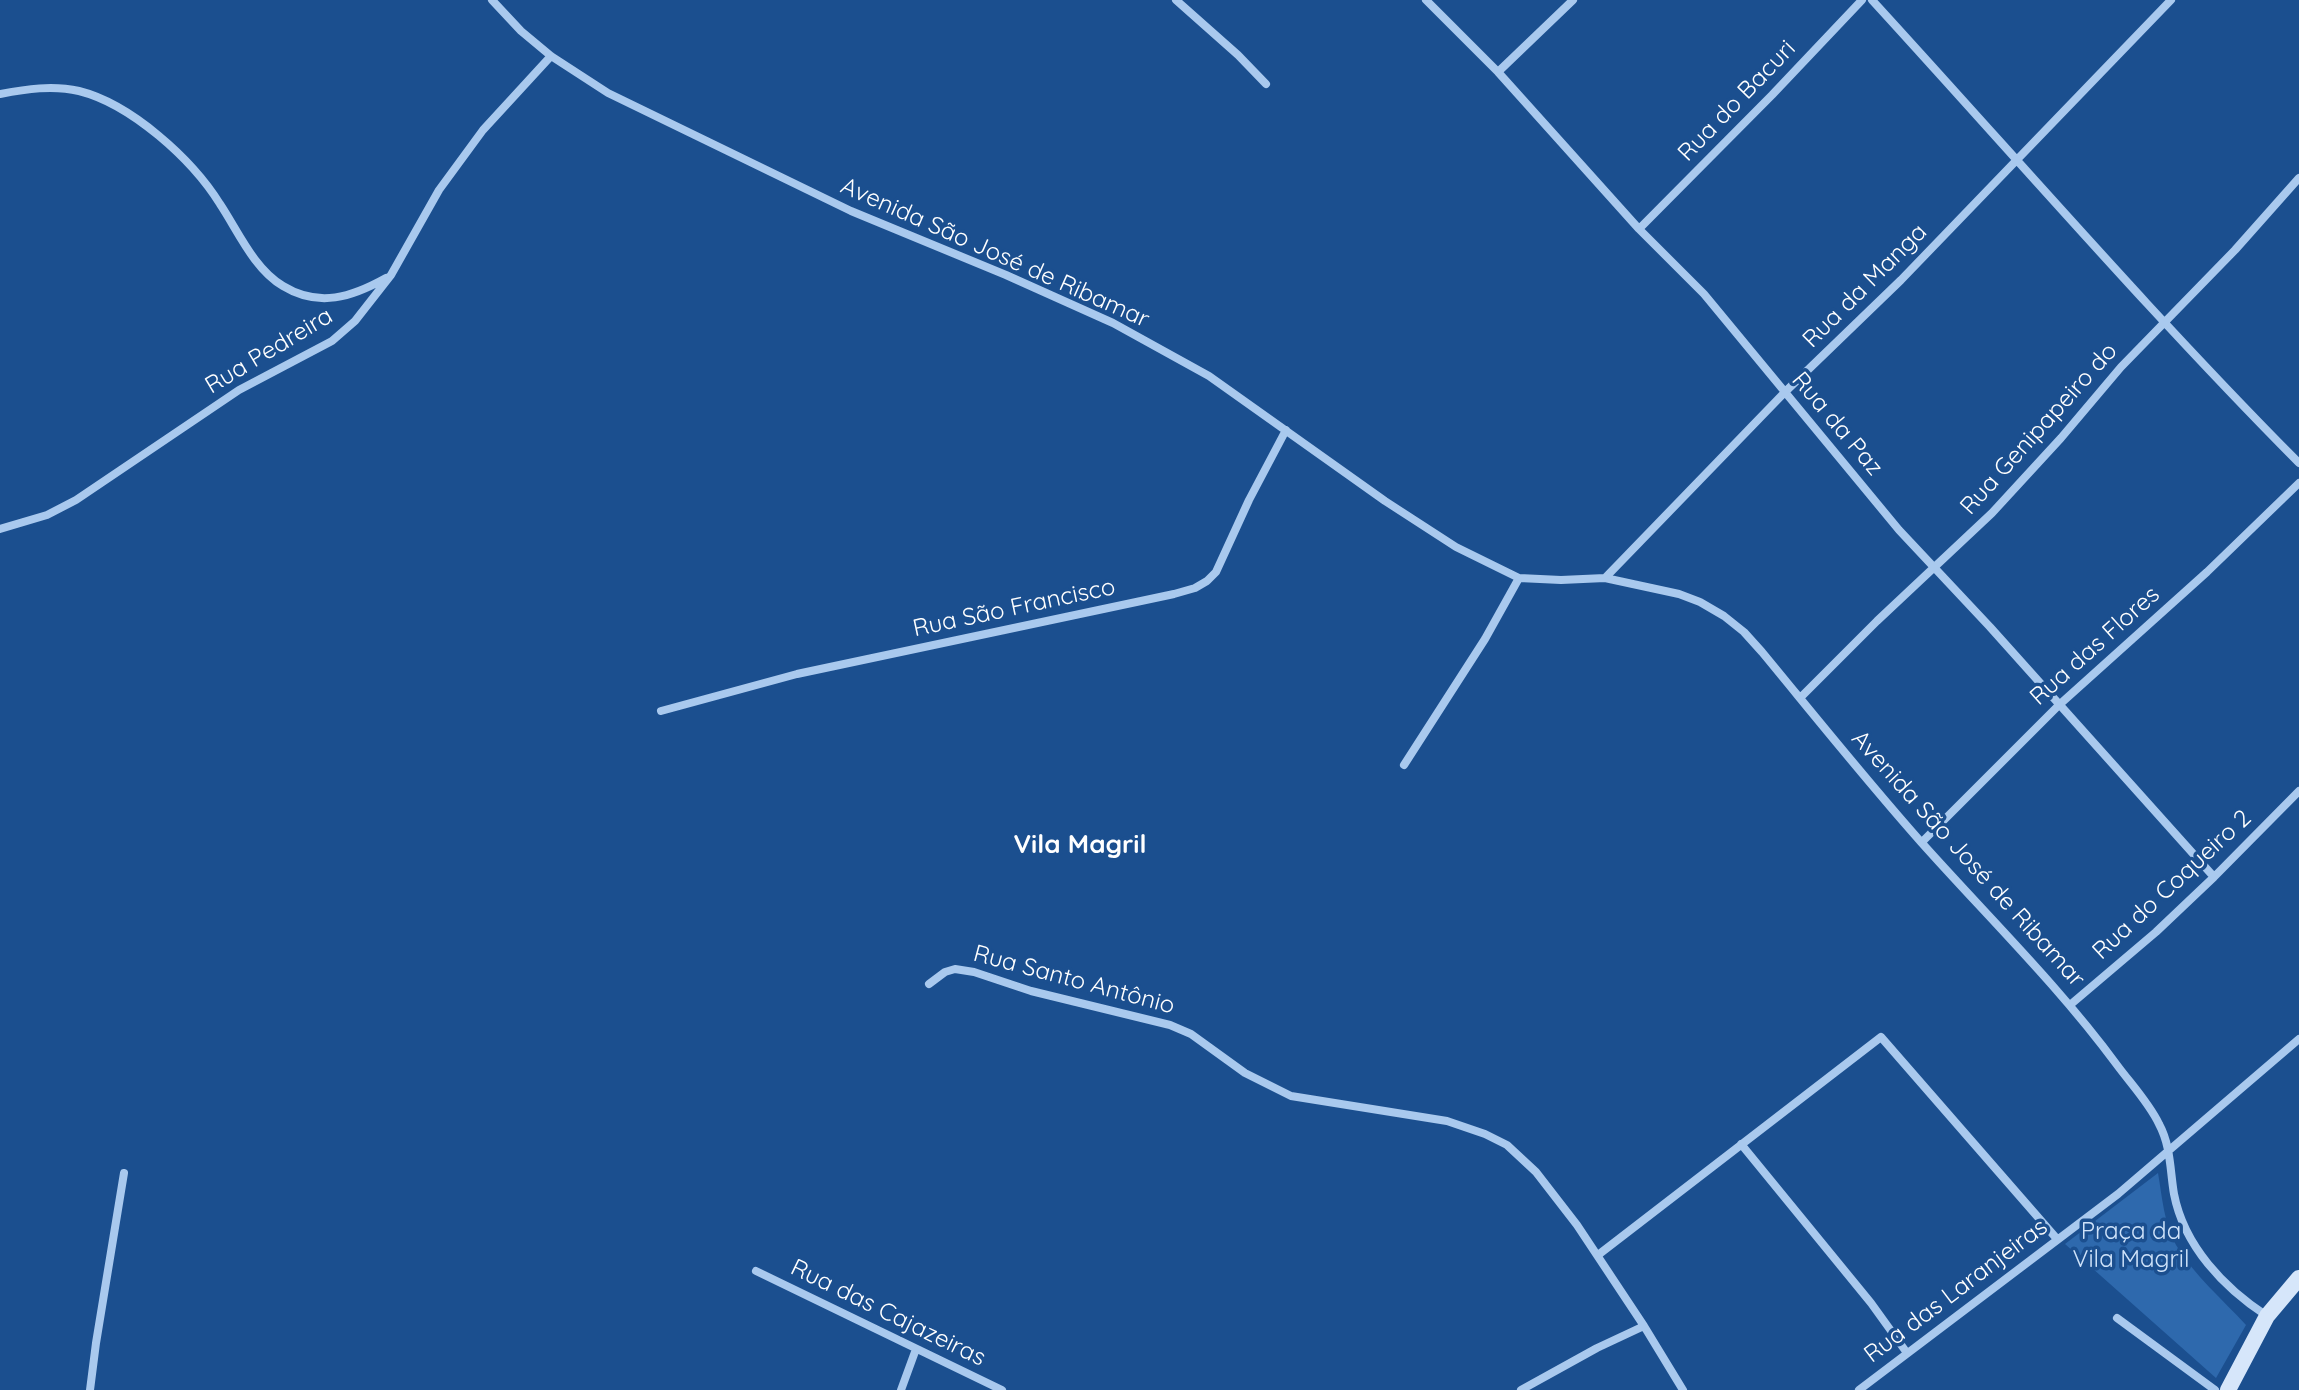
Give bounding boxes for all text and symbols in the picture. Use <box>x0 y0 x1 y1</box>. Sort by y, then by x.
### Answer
street label: Rua do Bacuri <box>1672 35 1802 167</box>
street label: Avenida São José de Ribamar <box>836 172 1154 334</box>
street label: Rua da Manga <box>1797 218 1933 354</box>
street label: Rua Pedreira <box>200 302 338 400</box>
street label: Rua Genipapeiro do <box>1954 337 2124 521</box>
street label: Rua da Paz <box>1785 366 1889 482</box>
street label: Rua São Francisco <box>910 572 1118 644</box>
street label: Rua das Flores <box>2024 580 2166 712</box>
street label: Avenida São José de Ribamar <box>1845 725 2091 993</box>
street label: Rua do Coqueiro 2 <box>2087 804 2257 966</box>
district label: Vila Magril <box>1013 829 1147 861</box>
street label: Rua Santo Antônio <box>970 939 1178 1021</box>
street label: Rua das Laranjeiras <box>1859 1213 2053 1369</box>
park label: Praça da Vila Magril <box>2073 1218 2189 1274</box>
street label: Rua das Cajazeiras <box>786 1253 990 1373</box>

